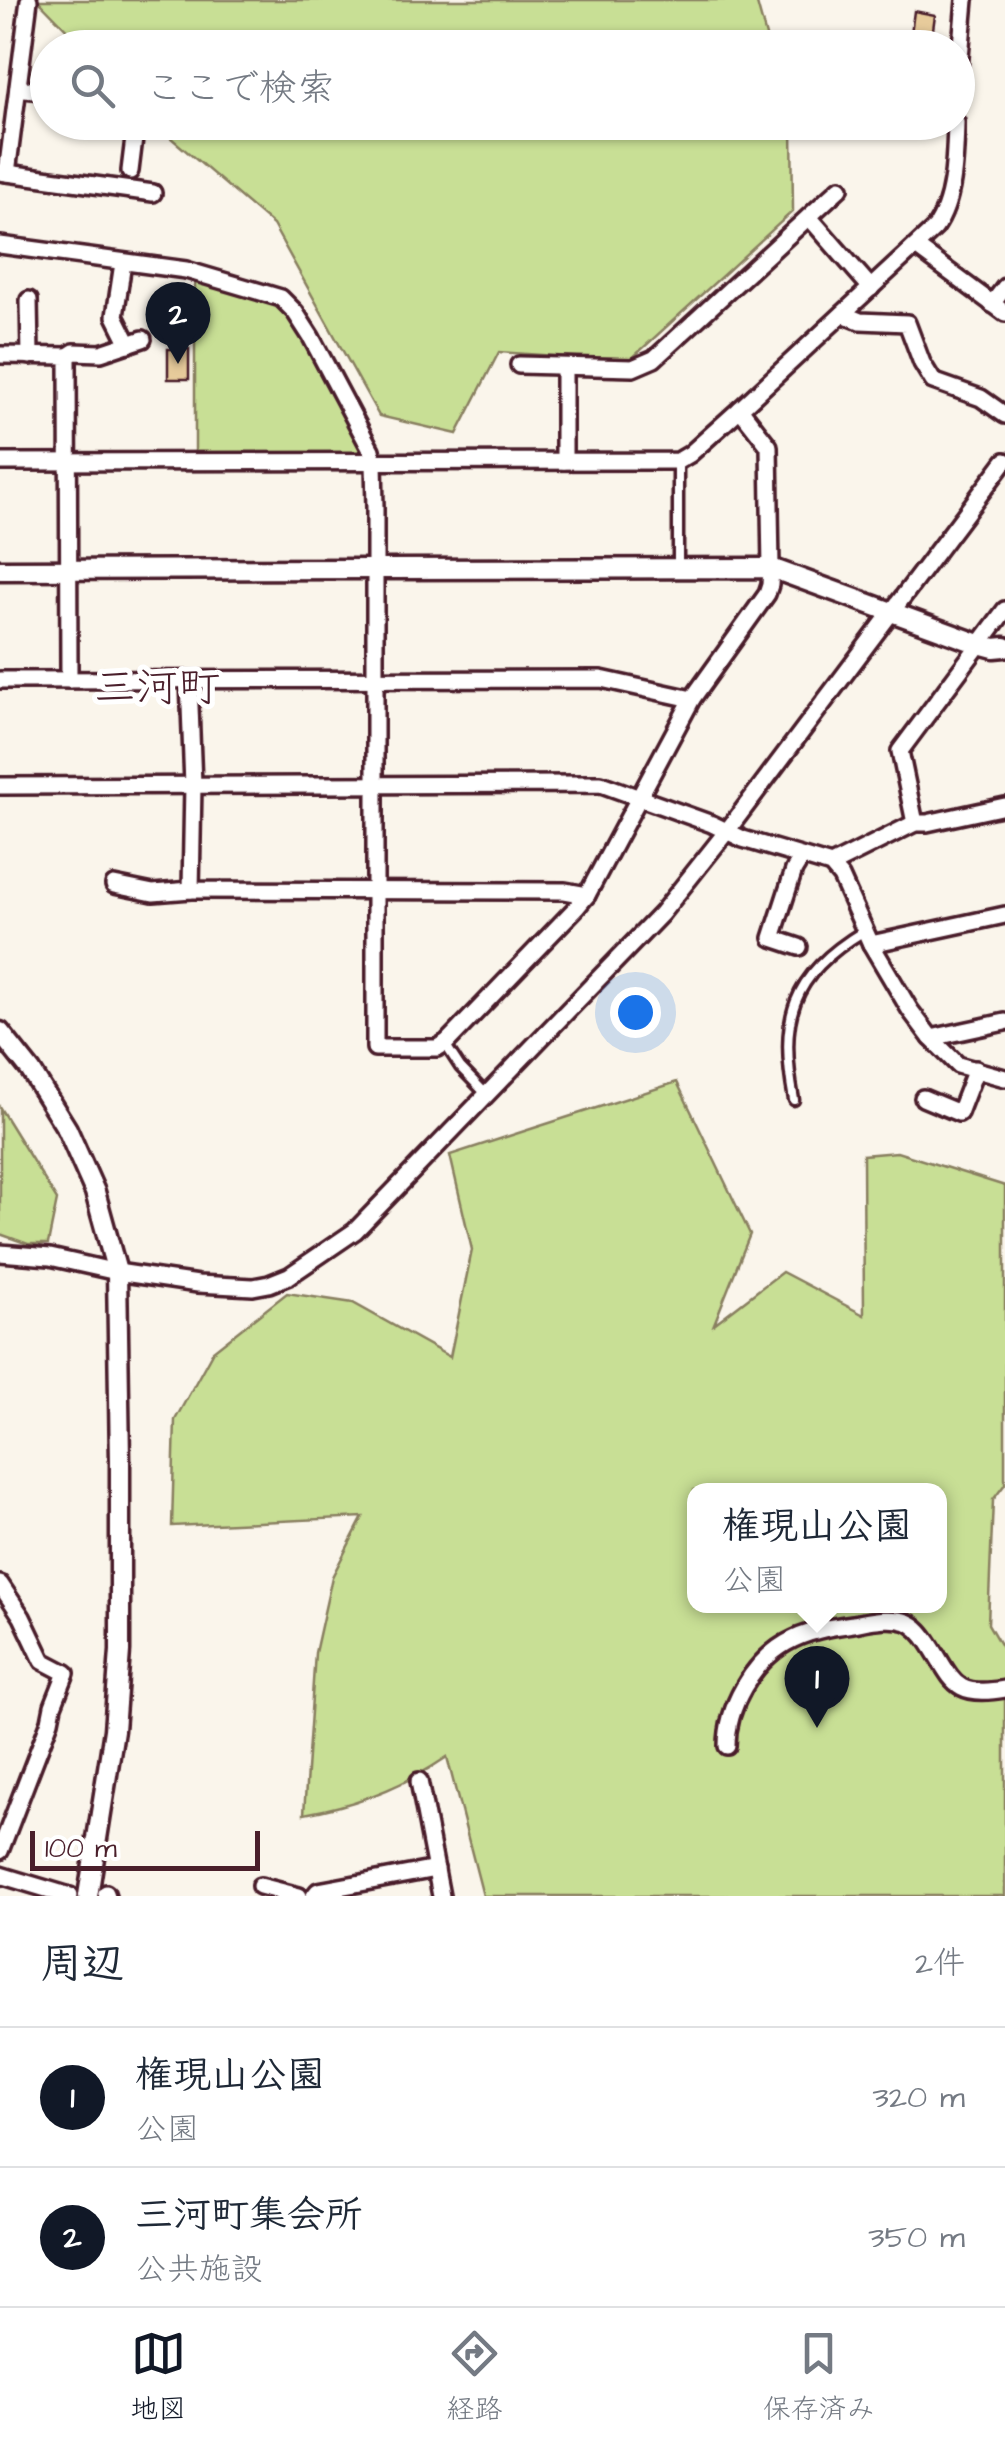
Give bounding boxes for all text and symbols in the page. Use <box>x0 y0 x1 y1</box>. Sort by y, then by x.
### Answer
search box <box>30 30 975 140</box>
icon: search <box>65 58 120 113</box>
text: ここで検索 <box>145 63 335 115</box>
pin: 2 <box>146 282 210 364</box>
district label: 三河町 <box>94 660 220 718</box>
your location <box>610 987 661 1038</box>
popup <box>687 1483 947 1613</box>
text: 権現山公園 <box>722 1501 912 1553</box>
text: 公園 <box>722 1558 786 1603</box>
pin: 1 <box>784 1646 850 1728</box>
scale bar <box>30 1826 260 1870</box>
text: 100 m <box>45 1829 117 1868</box>
text: 周辺 <box>40 1936 124 1994</box>
text: 2件 <box>915 1941 965 1986</box>
text: 権現山公園 <box>135 2050 325 2102</box>
text: 1 <box>70 2075 75 2120</box>
text: 320 m <box>873 2075 965 2120</box>
text: 公園 <box>135 2107 199 2152</box>
text: 三河町集会所 <box>135 2190 363 2242</box>
text: 2 <box>63 2215 82 2260</box>
text: 350 m <box>868 2215 965 2260</box>
text: 公共施設 <box>135 2247 263 2292</box>
tab: 地図 <box>130 2326 186 2429</box>
tab: 経路 <box>446 2326 503 2429</box>
tab: 保存済み <box>763 2326 875 2429</box>

